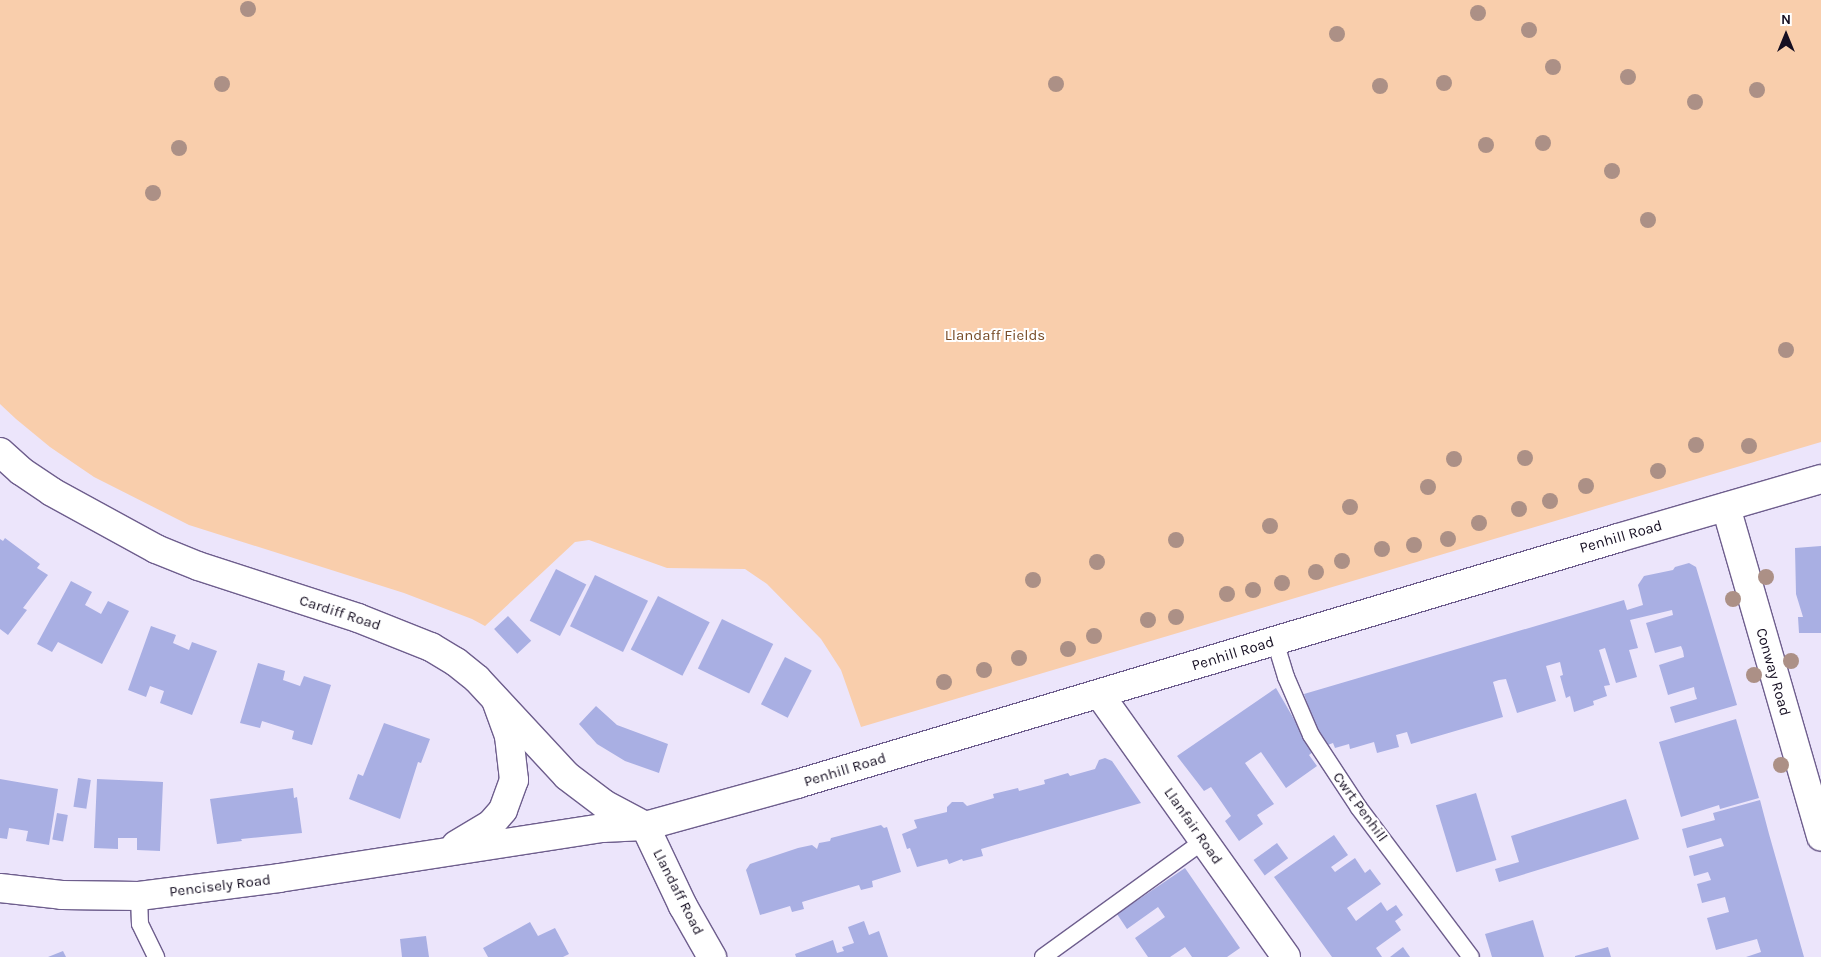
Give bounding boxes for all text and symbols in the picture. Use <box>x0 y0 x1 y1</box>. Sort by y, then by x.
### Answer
north arrow <box>1761 10 1811 60</box>
text: N <box>1781 11 1791 28</box>
park label: Llandaff Fields <box>945 327 1045 345</box>
street label: Penhill Road <box>1578 517 1664 557</box>
street label: Cardiff Road <box>297 591 383 635</box>
street label: Conway Road <box>1752 626 1794 718</box>
street label: Penhill Road <box>1190 633 1276 675</box>
street label: Penhill Road <box>802 749 888 791</box>
street label: Cwrt Penhill <box>1329 769 1391 845</box>
street label: Llanfair Road <box>1160 784 1226 868</box>
street label: Llandaff Road <box>649 846 707 938</box>
street label: Pencisely Road <box>168 871 272 901</box>

